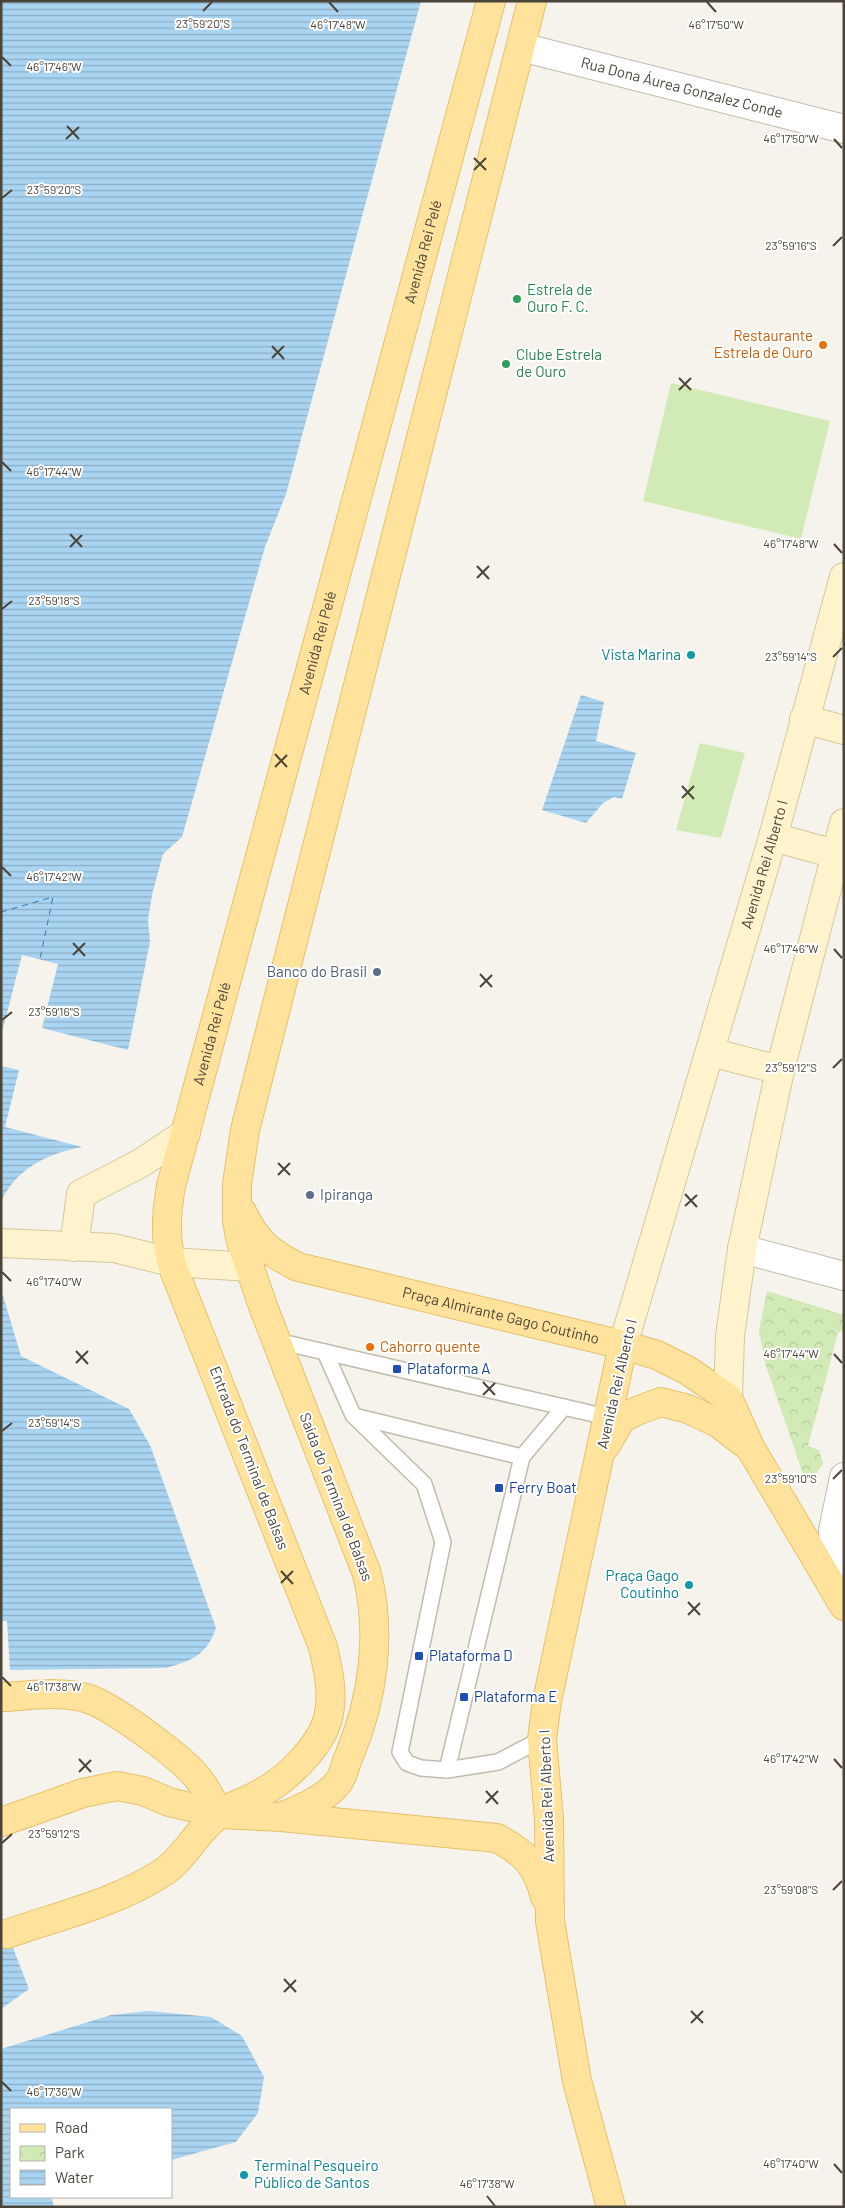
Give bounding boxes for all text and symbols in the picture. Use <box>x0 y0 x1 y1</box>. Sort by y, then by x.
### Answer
text: 23°59'20"S <box>176 16 230 30</box>
text: 46°17'48"W <box>310 17 366 31</box>
text: 46°17'50"W <box>688 17 744 31</box>
street label: Rua Dona Áurea Gonzalez Conde <box>579 53 785 121</box>
text: 46°17'46"W <box>26 59 82 73</box>
text: 46°17'50"W <box>763 131 819 145</box>
text: 23°59'20"S <box>27 182 81 196</box>
street label: Avenida Rei Pelé <box>400 198 445 305</box>
text: 23°59'16"S <box>765 238 817 252</box>
place label: Estrela de Ouro F. C. <box>527 280 592 315</box>
marker: Estrela de Ouro F. C. <box>511 293 523 305</box>
place label: Restaurante Estrela de Ouro <box>714 326 813 361</box>
marker: Restaurante Estrela de Ouro <box>817 339 829 351</box>
place label: Clube Estrela de Ouro <box>516 345 602 380</box>
marker: Clube Estrela de Ouro <box>500 358 512 370</box>
text: 46°17'44"W <box>26 464 82 478</box>
text: 46°17'48"W <box>763 536 819 550</box>
street label: Avenida Rei Pelé <box>294 589 339 696</box>
text: 23°59'18"S <box>28 593 80 607</box>
place label: Vista Marina <box>602 645 681 663</box>
marker: Vista Marina <box>685 649 697 661</box>
text: 23°59'14"S <box>765 649 817 663</box>
street label: Avenida Rei Alberto I <box>736 798 791 931</box>
text: 46°17'42"W <box>26 869 82 883</box>
text: 46°17'46"W <box>763 941 819 955</box>
place label: Banco do Brasil <box>267 962 367 980</box>
marker: Banco do Brasil <box>371 966 383 978</box>
street label: Avenida Rei Pelé <box>189 980 234 1087</box>
text: 23°59'16"S <box>28 1004 80 1018</box>
text: 23°59'12"S <box>765 1060 817 1074</box>
place label: Ipiranga <box>320 1185 373 1203</box>
marker: Ipiranga <box>304 1189 316 1201</box>
text: 46°17'40"W <box>26 1274 82 1288</box>
street label: Praça Almirante Gago Coutinho <box>401 1282 601 1347</box>
street label: Avenida Rei Alberto I <box>592 1317 640 1451</box>
place label: Cahorro quente <box>380 1337 480 1355</box>
marker: Cahorro quente <box>364 1341 376 1353</box>
text: 46°17'44"W <box>763 1346 819 1360</box>
place label: Plataforma A <box>407 1359 490 1377</box>
street label: Entrada do Terminal de Balsas <box>207 1363 293 1552</box>
marker: Plataforma A <box>391 1363 403 1375</box>
street label: Saída do Terminal de Balsas <box>296 1410 377 1583</box>
text: 23°59'14"S <box>28 1415 80 1429</box>
text: 23°59'10"S <box>765 1471 817 1485</box>
place label: Ferry Boat <box>509 1478 577 1496</box>
marker: Ferry Boat <box>493 1482 505 1494</box>
place label: Praça Gago Coutinho <box>606 1566 679 1601</box>
marker: Praça Gago Coutinho <box>683 1579 695 1591</box>
place label: Plataforma D <box>429 1646 513 1664</box>
marker: Plataforma D <box>413 1650 425 1662</box>
text: 46°17'38"W <box>27 1679 82 1693</box>
place label: Plataforma E <box>474 1687 557 1705</box>
marker: Plataforma E <box>458 1691 470 1703</box>
street label: Avenida Rei Alberto I <box>535 1729 557 1863</box>
text: 46°17'42"W <box>763 1751 819 1765</box>
text: 23°59'12"S <box>28 1826 80 1840</box>
text: 23°59'08"S <box>764 1882 818 1896</box>
text: 46°17'36"W <box>27 2084 82 2098</box>
legend <box>10 2108 172 2198</box>
text: Road <box>55 2118 88 2136</box>
text: Park <box>55 2143 85 2161</box>
place label: Terminal Pesqueiro Público de Santos <box>254 2156 379 2191</box>
text: 46°17'40"W <box>763 2156 819 2170</box>
text: Water <box>55 2168 94 2186</box>
marker: Terminal Pesqueiro Público de Santos <box>238 2169 250 2181</box>
text: 46°17'38"W <box>460 2176 515 2190</box>

